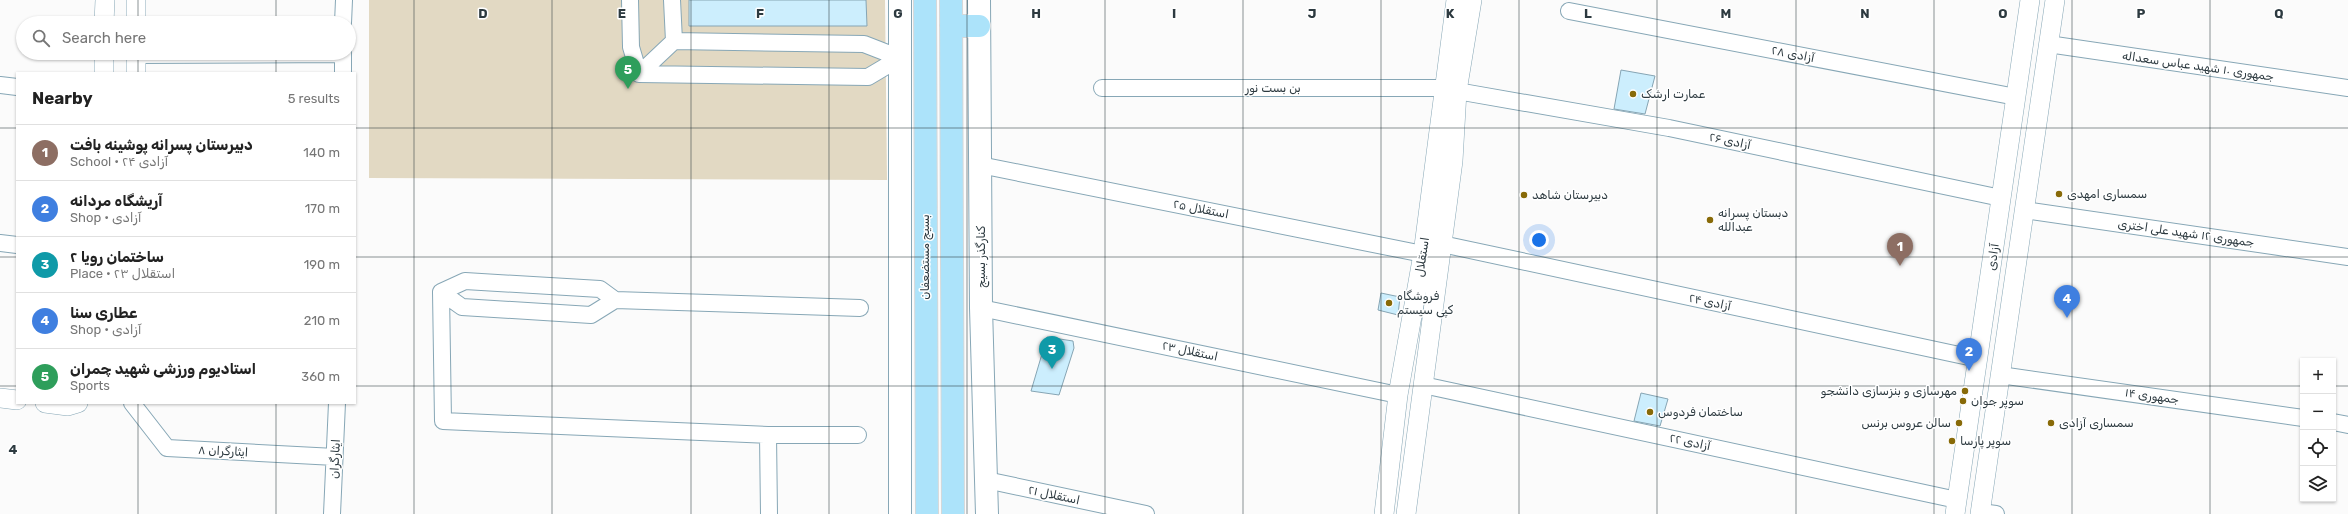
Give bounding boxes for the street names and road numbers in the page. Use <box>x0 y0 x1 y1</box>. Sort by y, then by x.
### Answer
street label: آزادی ۲۸ <box>1770 43 1816 66</box>
street label: جمهوری ۱۰ شهید عباس سعداله <box>2121 48 2275 85</box>
street label: بن بست نور <box>1244 81 1301 96</box>
street label: آزادی ۲۶ <box>1708 130 1753 153</box>
street label: استقلال ۲۵ <box>1172 197 1230 221</box>
street label: بسیج مستضعفان <box>918 214 934 300</box>
street label: جمهوری ۱۲ شهید علی اختری <box>2117 216 2255 250</box>
street label: کنارگذر بسیج <box>974 225 990 288</box>
street label: استقلال <box>1412 236 1432 278</box>
street label: آزادی <box>1984 242 2003 272</box>
street label: آزادی ۲۴ <box>1687 291 1733 314</box>
street label: استقلال ۲۳ <box>1161 338 1219 364</box>
street label: جمهوری ۱۴ <box>2124 385 2180 408</box>
street label: آزادی ۲۲ <box>1668 431 1712 454</box>
street label: ایثارگران <box>327 439 344 479</box>
street label: ایثارگران ۸ <box>197 443 249 460</box>
street label: استقلال ۲۱ <box>1027 483 1081 507</box>

